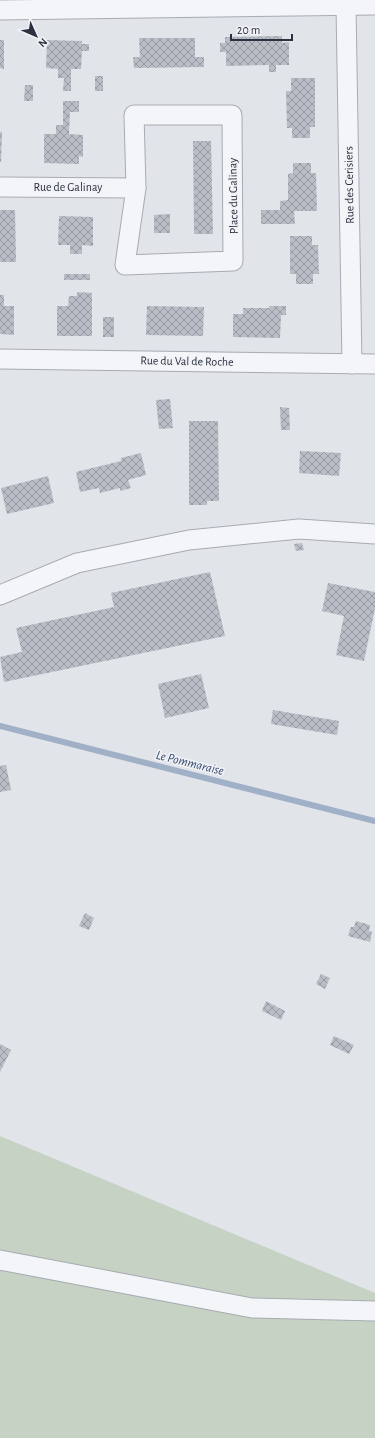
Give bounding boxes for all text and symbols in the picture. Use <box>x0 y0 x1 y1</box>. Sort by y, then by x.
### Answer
north arrow <box>16 16 56 56</box>
scale bar <box>231 16 292 42</box>
text: 20 m <box>237 24 260 36</box>
text: N <box>36 36 49 49</box>
street label: Rue des Cerisiers <box>342 146 356 224</box>
street label: Place du Galinay <box>226 158 241 234</box>
street label: Rue de Galinay <box>34 181 102 194</box>
street label: Rue du Val de Roche <box>140 354 234 368</box>
water label: Le Pommaraise <box>154 749 225 778</box>

